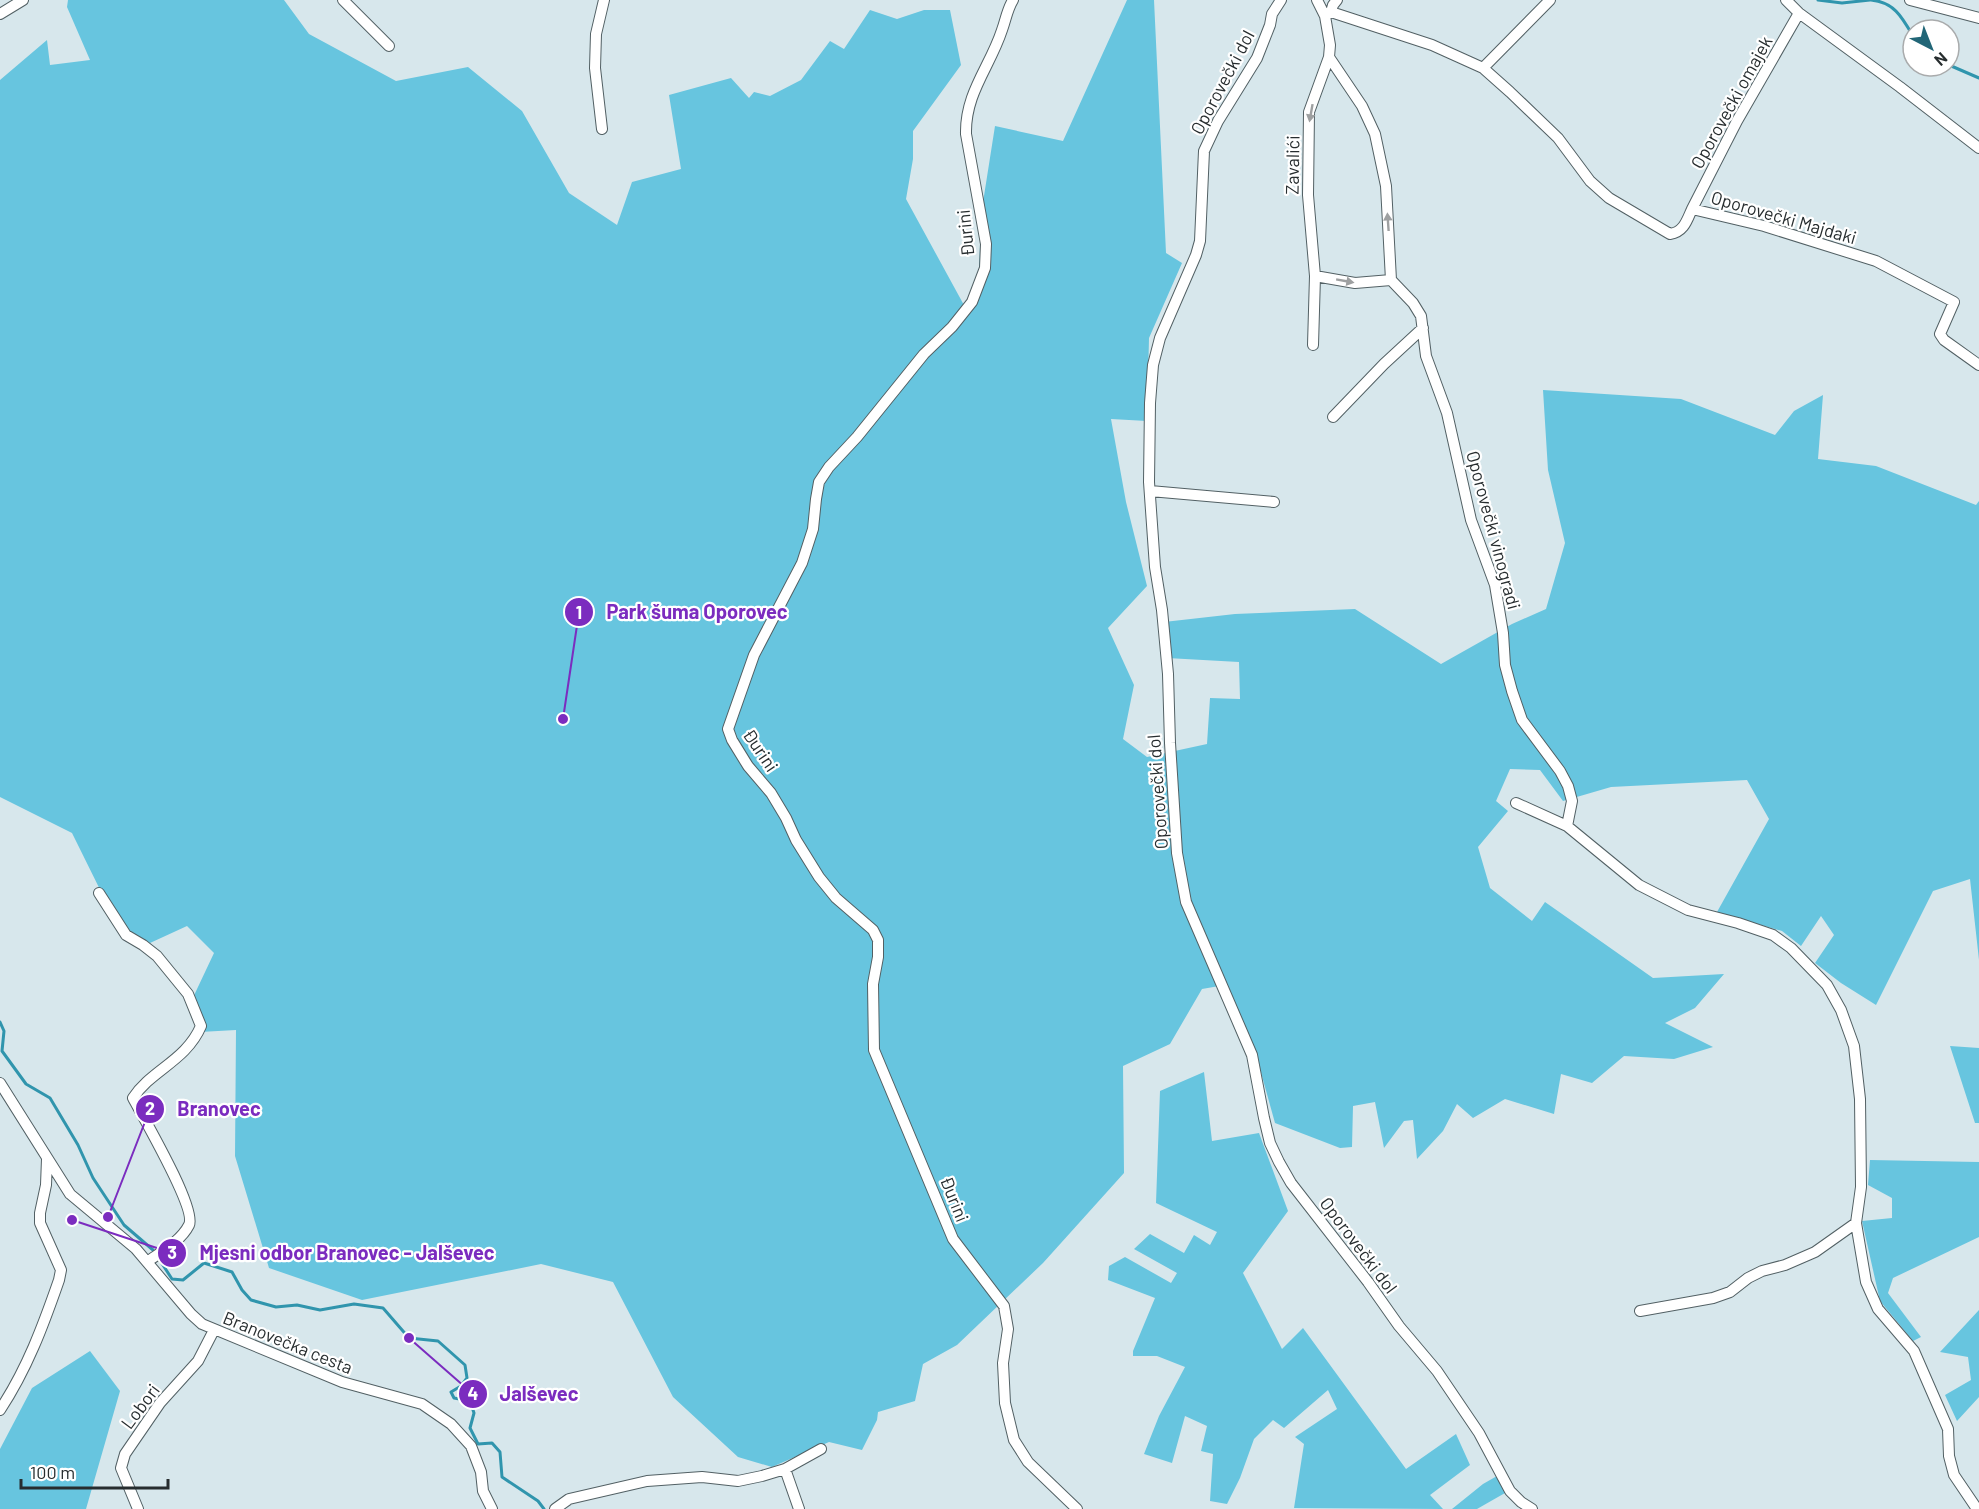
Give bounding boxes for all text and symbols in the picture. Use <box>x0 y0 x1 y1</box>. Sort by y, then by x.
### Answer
north arrow <box>1901 18 1961 78</box>
street label: Oporovečki dol <box>1185 26 1259 138</box>
street label: Oporovečki omajek <box>1685 32 1777 172</box>
text: N <box>1931 49 1952 70</box>
one-way arrow <box>1306 103 1315 122</box>
street label: Zavalići <box>1280 135 1304 195</box>
street label: Oporovečki Majdaki <box>1709 186 1859 248</box>
street label: Đurini <box>952 208 978 258</box>
one-way arrow <box>1384 213 1393 232</box>
one-way arrow <box>1336 277 1355 286</box>
street label: Oporovečki vinogradi <box>1462 448 1526 612</box>
callout: Park šuma Oporovec <box>564 593 800 631</box>
text: Park šuma Oporovec <box>606 599 788 623</box>
text: 1 <box>576 601 582 623</box>
street label: Đurini <box>739 724 783 776</box>
street label: Oporovečki dol <box>1142 734 1172 850</box>
callout: Branovec <box>135 1090 273 1128</box>
text: Branovec <box>177 1096 261 1120</box>
text: 2 <box>145 1097 155 1119</box>
street label: Đurini <box>936 1173 974 1225</box>
street label: Oporovečki dol <box>1316 1192 1402 1298</box>
callout: Mjesni odbor Branovec - Jalševec <box>157 1234 506 1272</box>
text: Mjesni odbor Branovec - Jalševec <box>199 1240 495 1264</box>
text: 3 <box>167 1241 177 1263</box>
street label: Branovečka cesta <box>220 1306 356 1378</box>
callout: Jalševec <box>458 1375 591 1413</box>
street label: Lobori <box>116 1379 164 1433</box>
text: Jalševec <box>500 1381 579 1405</box>
text: 4 <box>468 1382 479 1404</box>
scale bar <box>21 1452 168 1490</box>
text: 100 m <box>30 1461 75 1483</box>

